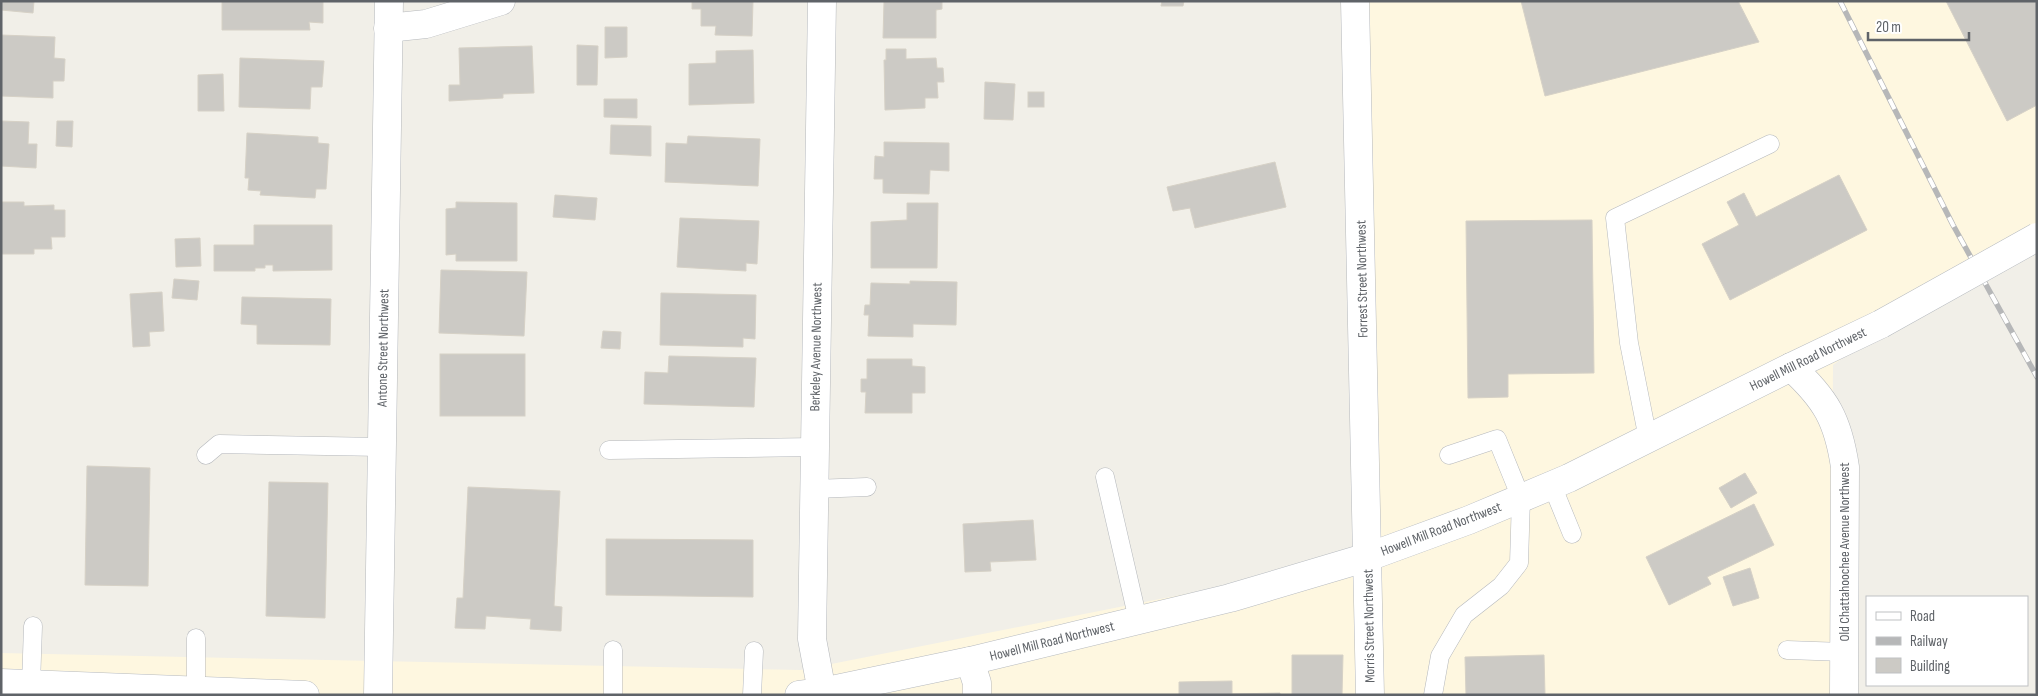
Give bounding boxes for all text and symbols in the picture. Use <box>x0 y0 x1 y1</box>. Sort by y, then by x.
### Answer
scale bar <box>1868 10 1969 42</box>
text: 20 m <box>1876 18 1901 37</box>
street label: Forrest Street Northwest <box>1352 220 1372 338</box>
street label: Berkeley Avenue Northwest <box>806 282 826 412</box>
street label: Antone Street Northwest <box>373 289 393 408</box>
street label: Howell Mill Road Northwest <box>1747 323 1869 395</box>
street label: Old Chattahoochee Avenue Northwest <box>1836 463 1853 641</box>
street label: Howell Mill Road Northwest <box>1378 498 1504 560</box>
street label: Morris Street Northwest <box>1360 569 1378 683</box>
legend <box>1866 596 2028 686</box>
text: Road <box>1910 607 1935 626</box>
street label: Howell Mill Road Northwest <box>988 617 1116 665</box>
text: Railway <box>1910 632 1948 651</box>
text: Building <box>1910 657 1950 676</box>

